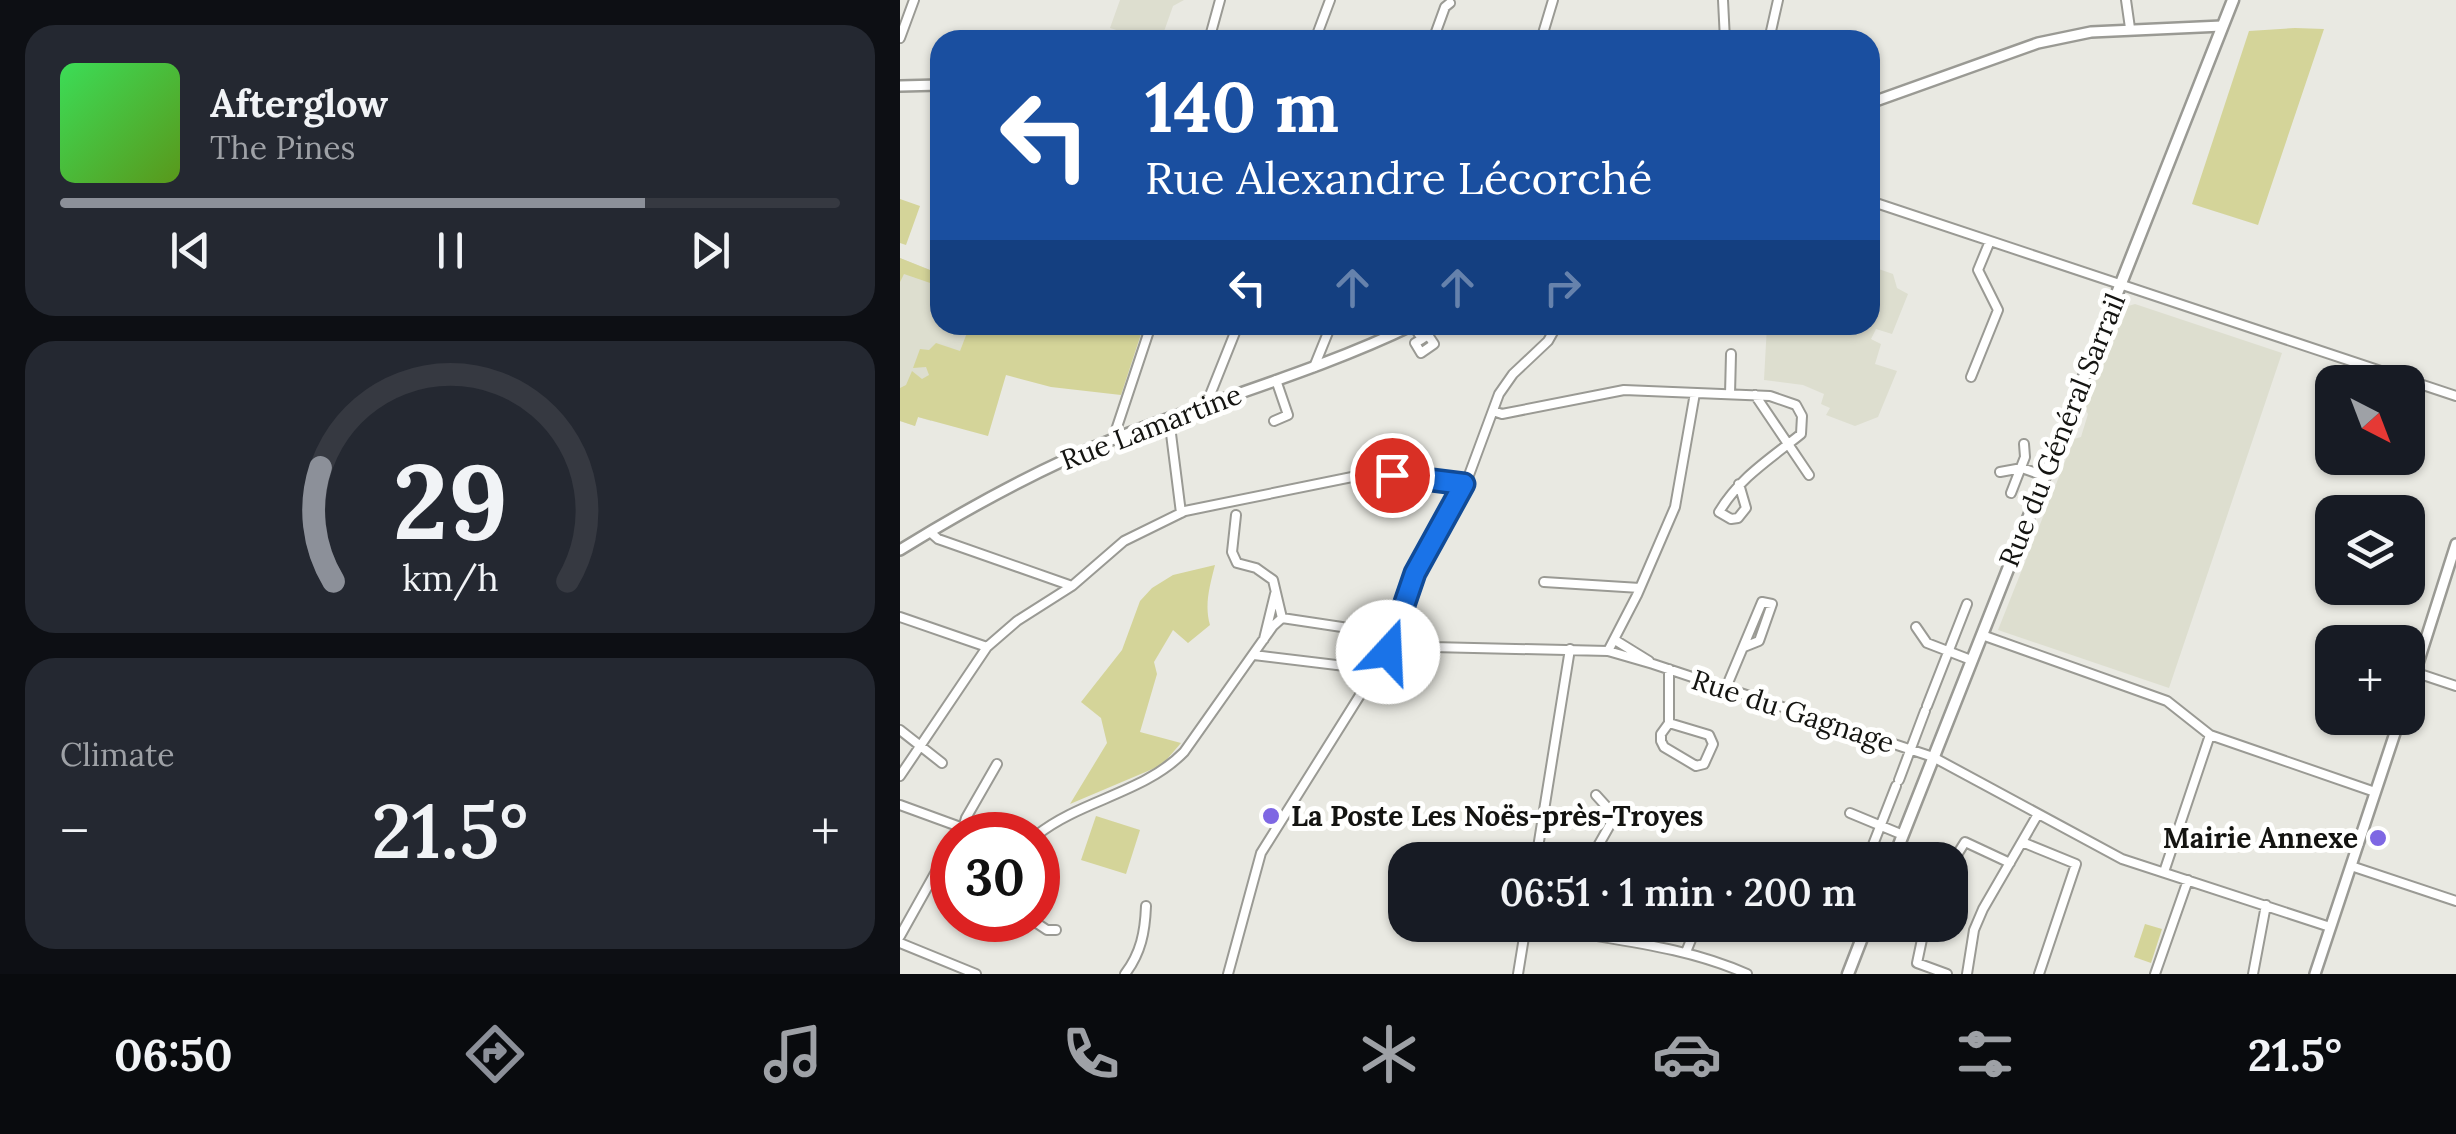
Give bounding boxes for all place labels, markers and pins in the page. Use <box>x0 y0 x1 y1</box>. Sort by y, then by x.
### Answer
pin <box>1350 433 1435 518</box>
place label: La Poste Les Noës-près-Troyes <box>1291 798 1703 834</box>
marker: La Poste Les Noës-près-Troyes <box>1260 805 1282 827</box>
place label: Mairie Annexe <box>2163 820 2358 856</box>
marker: Mairie Annexe <box>2367 827 2389 849</box>

